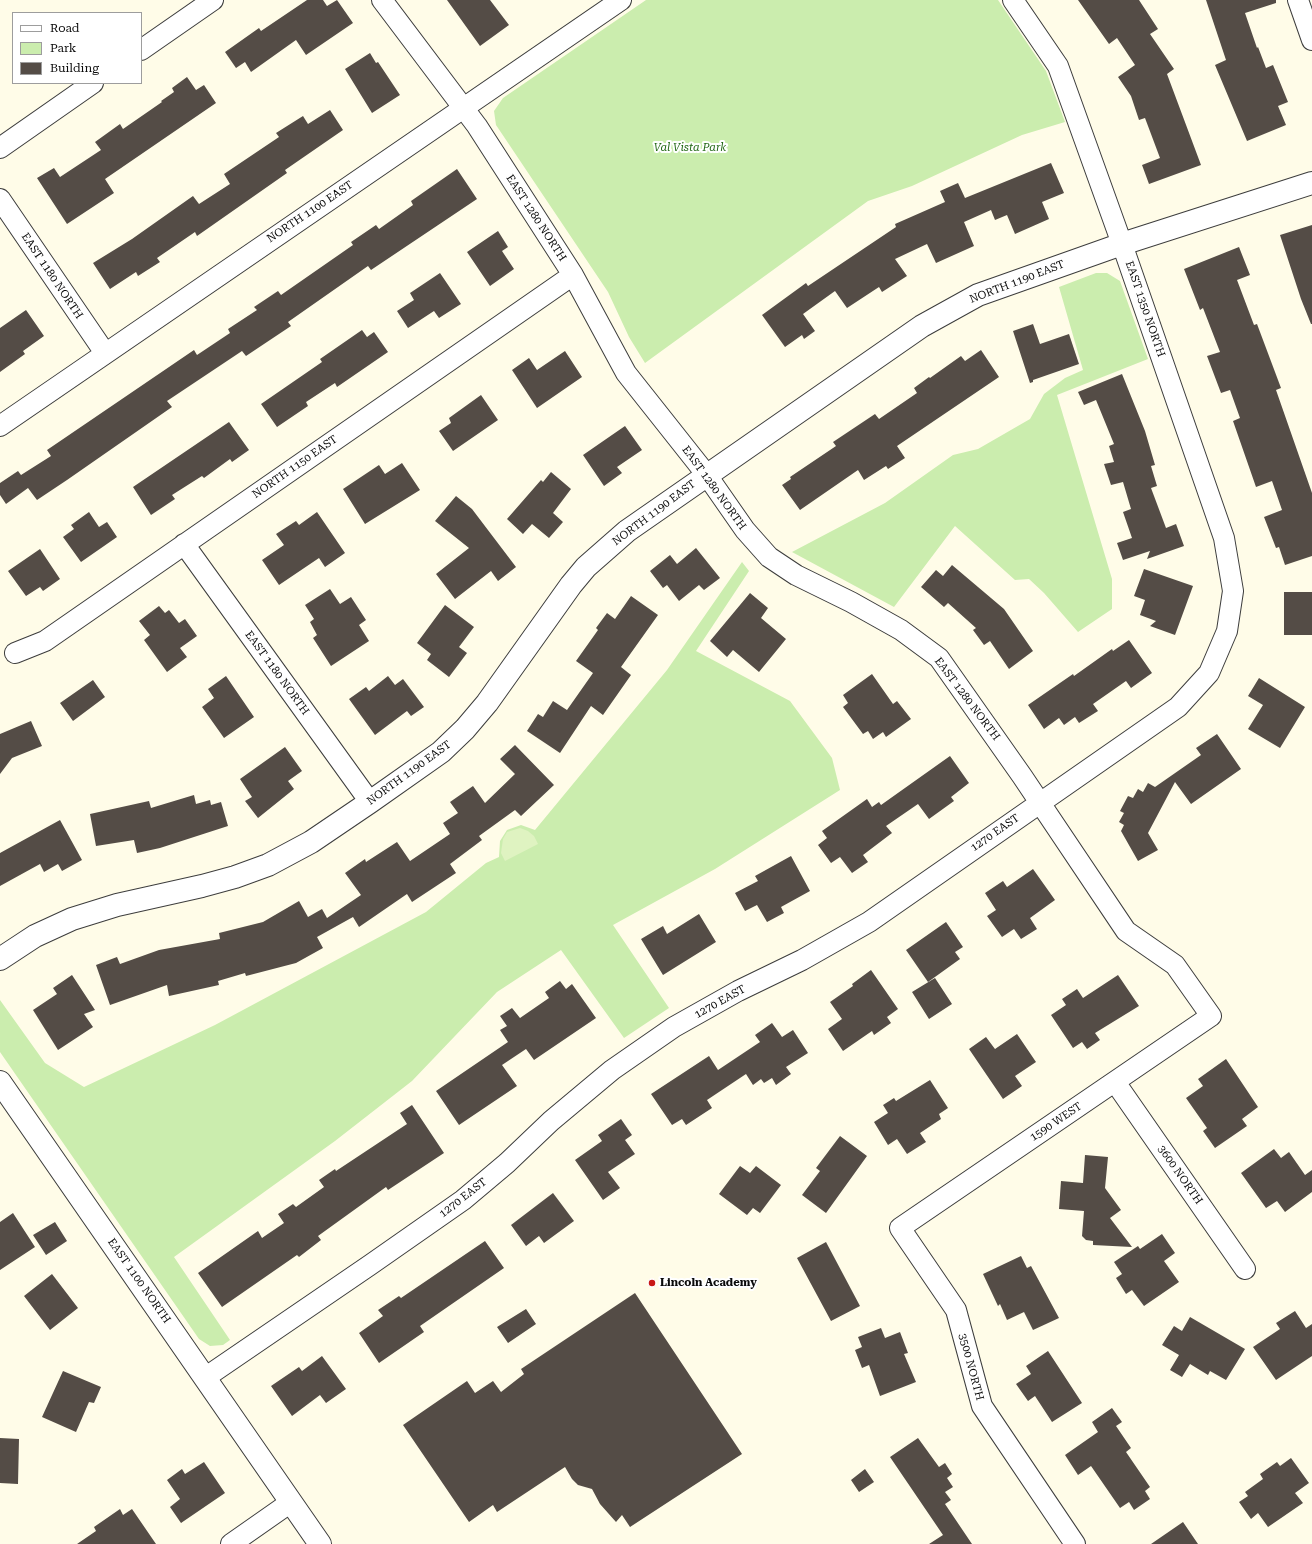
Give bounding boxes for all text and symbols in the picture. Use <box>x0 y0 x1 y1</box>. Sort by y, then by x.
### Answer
legend <box>12 12 142 84</box>
text: Road <box>50 21 79 35</box>
text: Park <box>50 41 76 55</box>
text: Building <box>50 61 99 75</box>
park label: Val Vista Park <box>654 141 726 155</box>
street label: EAST 1280 NORTH <box>503 172 569 264</box>
street label: NORTH 1100 EAST <box>265 178 355 246</box>
street label: EAST 1180 NORTH <box>18 231 86 321</box>
street label: NORTH 1190 EAST <box>968 258 1066 306</box>
street label: EAST 1350 NORTH <box>1122 259 1168 359</box>
street label: NORTH 1150 EAST <box>250 433 340 501</box>
street label: EAST 1280 NORTH <box>679 443 749 533</box>
street label: NORTH 1190 EAST <box>610 477 698 549</box>
street label: EAST 1180 NORTH <box>242 628 312 718</box>
street label: EAST 1280 NORTH <box>931 655 1003 743</box>
street label: NORTH 1190 EAST <box>364 738 454 808</box>
street label: 1270 EAST <box>968 811 1022 855</box>
street label: 1270 EAST <box>692 983 748 1021</box>
street label: 1590 WEST <box>1028 1100 1084 1144</box>
street label: 3600 NORTH <box>1155 1143 1205 1207</box>
street label: 1270 EAST <box>437 1175 489 1221</box>
street label: EAST 1100 NORTH <box>105 1236 173 1326</box>
place label: Lincoln Academy <box>660 1276 757 1290</box>
marker: Lincoln Academy <box>647 1278 657 1288</box>
street label: 3500 NORTH <box>956 1332 986 1402</box>

